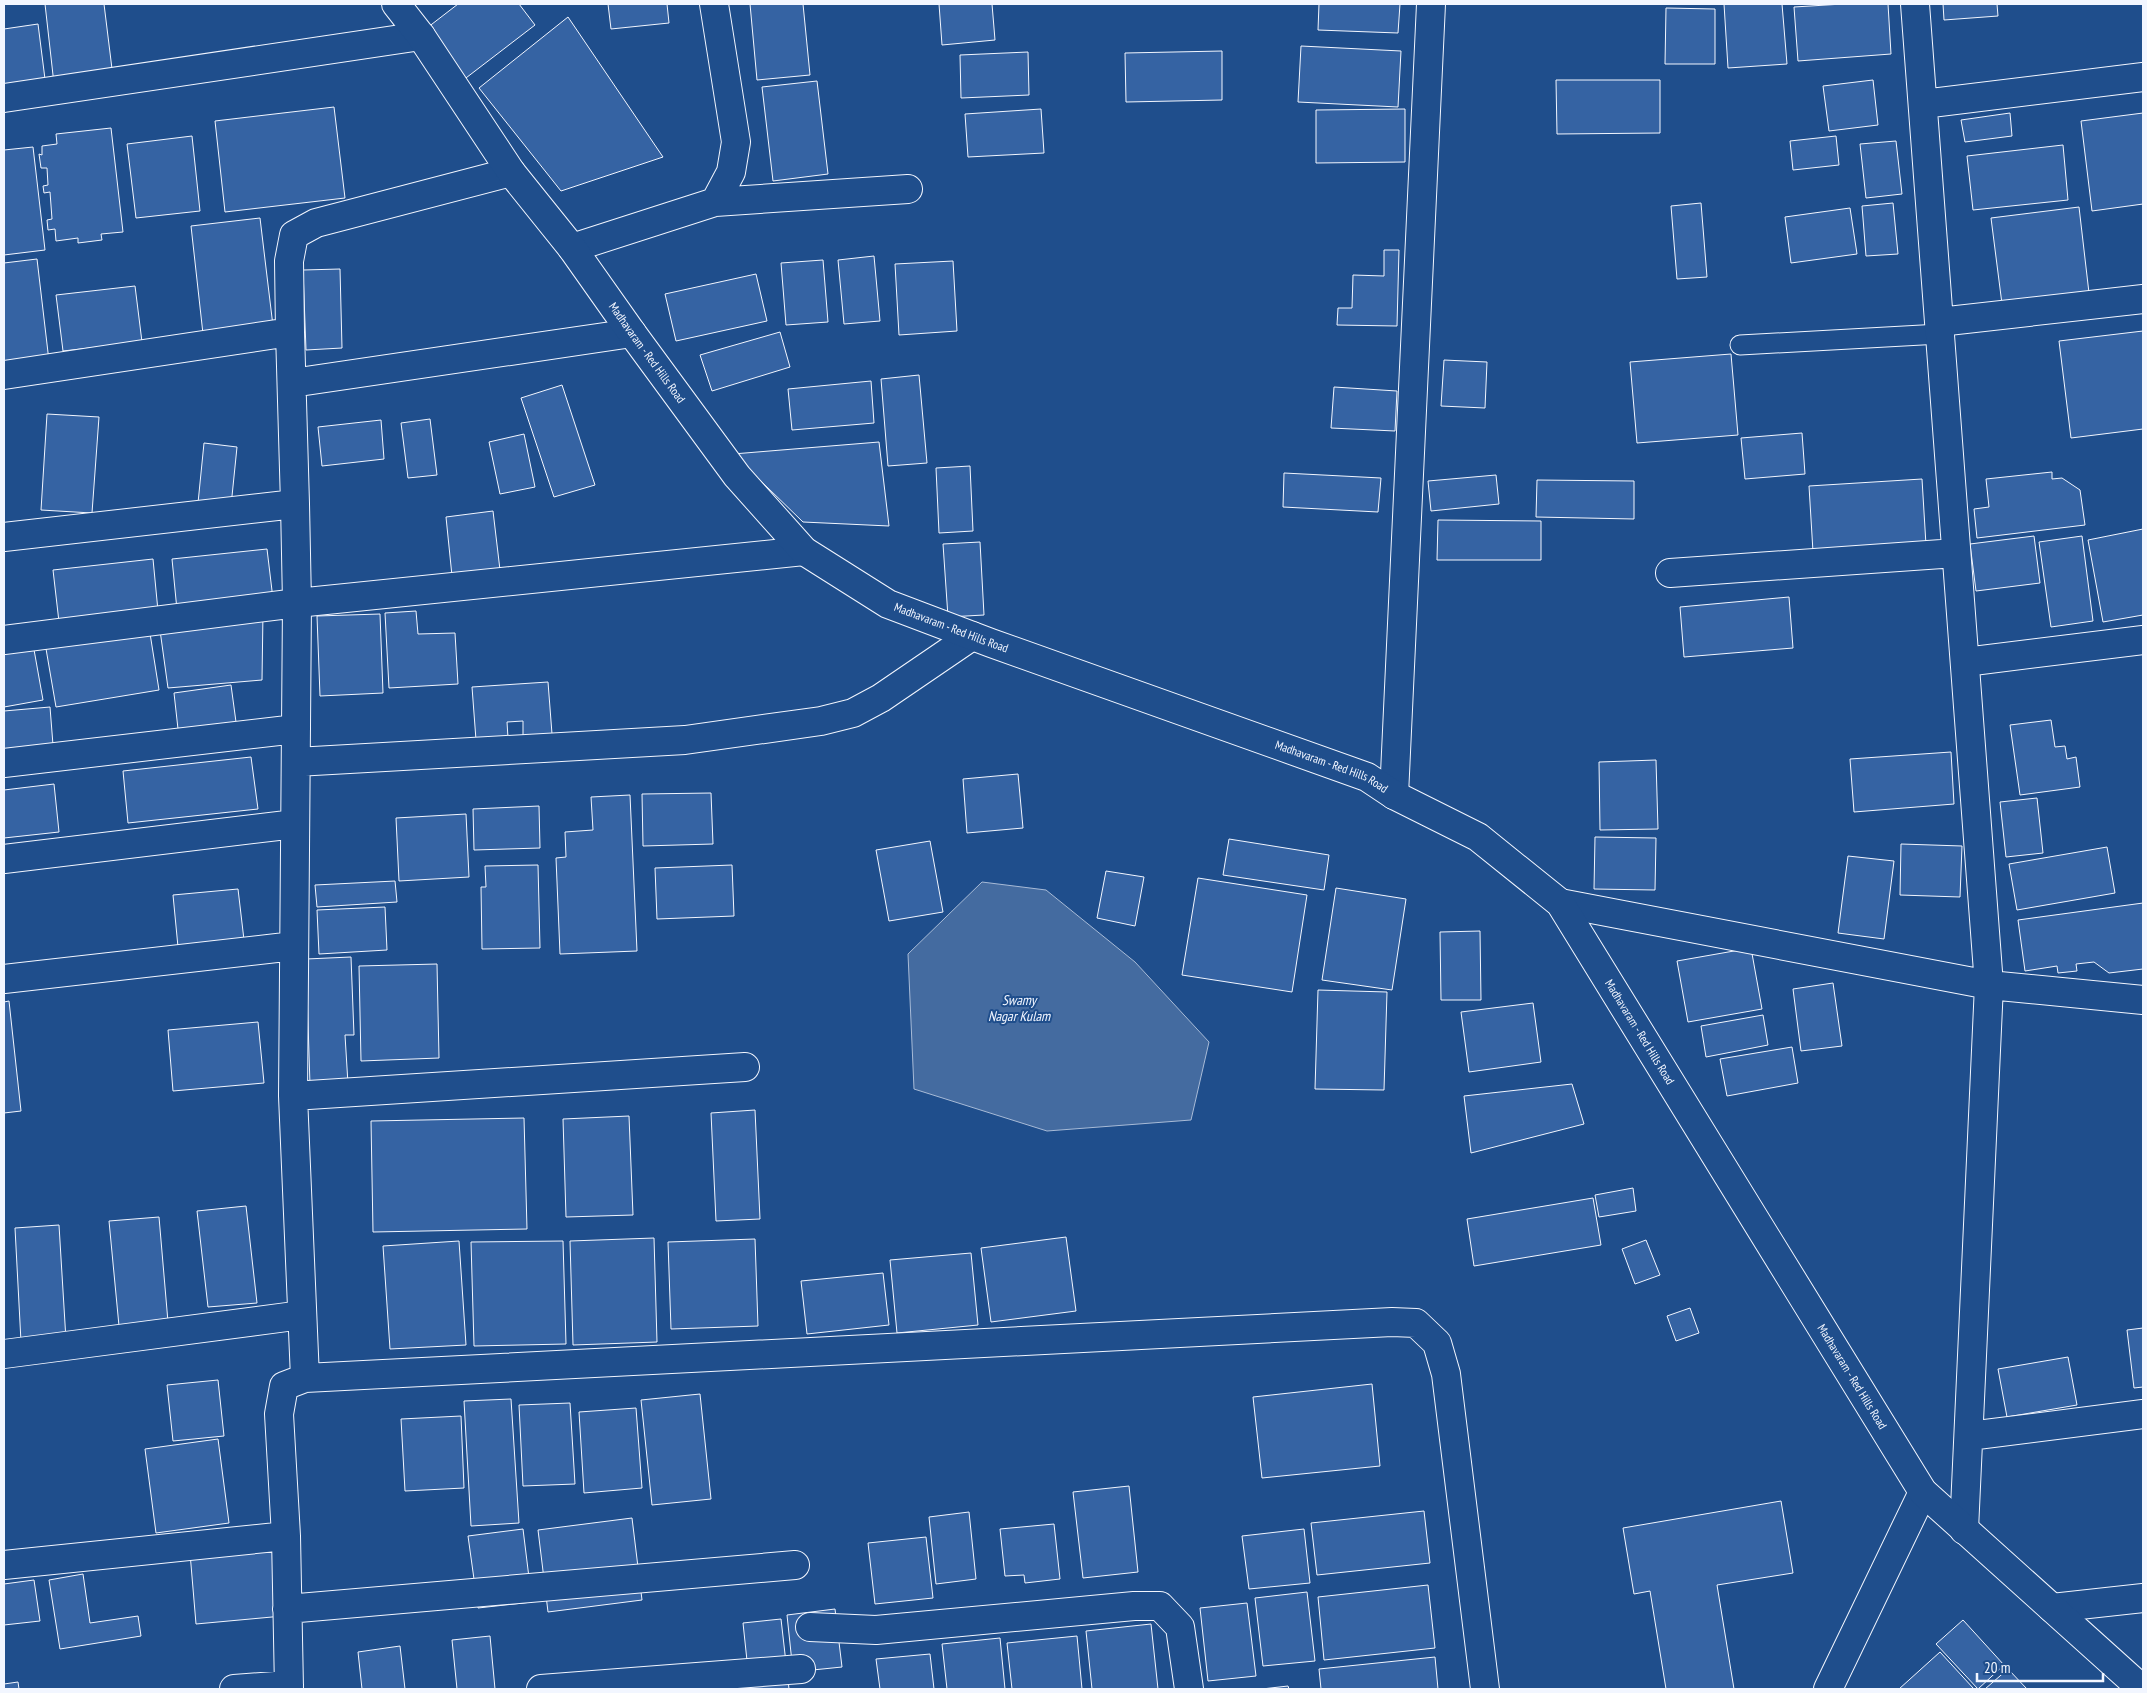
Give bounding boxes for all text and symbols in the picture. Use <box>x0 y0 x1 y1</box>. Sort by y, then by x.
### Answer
street label: Madhavaram - Red Hills Road <box>606 299 689 406</box>
street label: Madhavaram - Red Hills Road <box>892 599 1010 656</box>
street label: Madhavaram - Red Hills Road <box>1273 737 1391 796</box>
street label: Madhavaram - Red Hills Road <box>1602 977 1678 1087</box>
water label: Swamy Nagar Kulam <box>988 991 1051 1025</box>
street label: Madhavaram - Red Hills Road <box>1814 1321 1890 1432</box>
scale bar <box>1977 1650 2103 1682</box>
text: 20 m <box>1984 1658 2010 1677</box>

